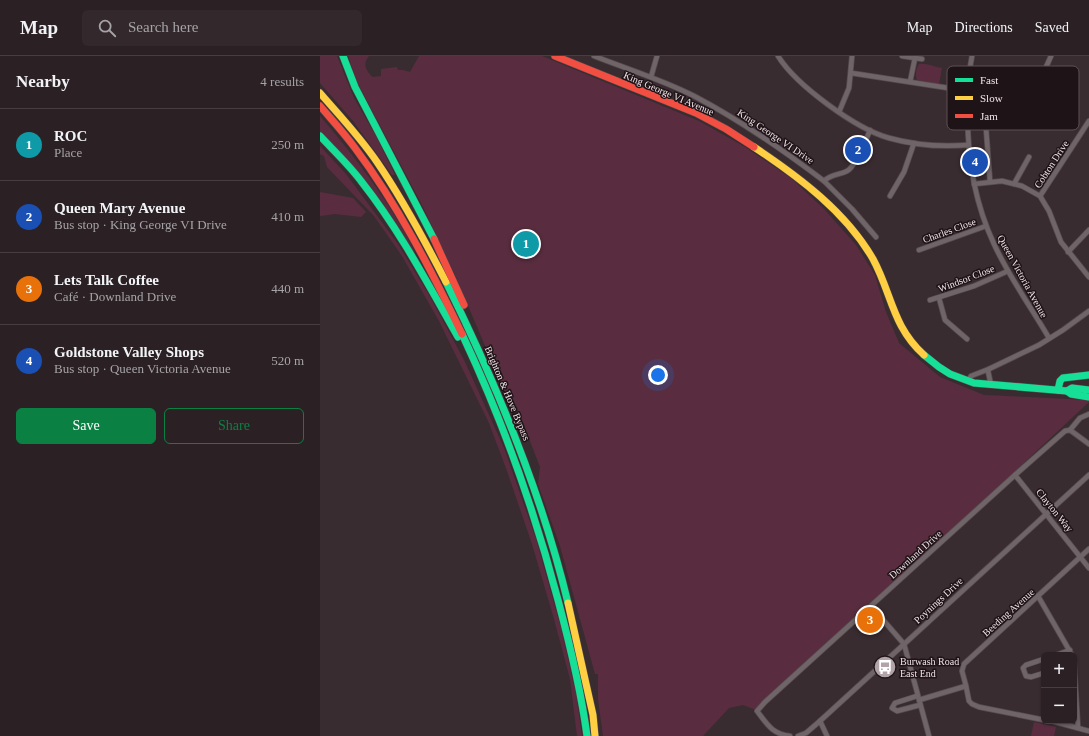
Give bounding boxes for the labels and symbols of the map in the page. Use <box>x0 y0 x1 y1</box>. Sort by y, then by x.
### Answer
legend <box>947 66 1079 130</box>
street label: King George VI Avenue <box>622 69 716 118</box>
text: Fast <box>980 74 998 86</box>
text: Slow <box>980 92 1003 104</box>
street label: King George VI Drive <box>735 107 817 166</box>
text: Jam <box>980 110 998 122</box>
pin: 2 <box>845 135 871 165</box>
street label: Cobton Drive <box>1032 138 1071 190</box>
pin: 4 <box>962 147 988 177</box>
street label: Charles Close <box>921 216 978 245</box>
pin: 1 <box>513 229 539 259</box>
street label: Queen Victoria Avenue <box>995 233 1050 320</box>
street label: Windsor Close <box>937 263 996 294</box>
street label: Brighton & Hove Bypass <box>483 344 532 442</box>
your location <box>648 365 668 385</box>
street label: Clayton Way <box>1034 487 1075 534</box>
street label: Downland Drive <box>887 528 944 581</box>
street label: Poynings Drive <box>912 575 965 626</box>
street label: Beeding Avenue <box>980 586 1037 638</box>
pin: 3 <box>857 605 883 635</box>
bus stop icon: Burwash Road East End <box>872 654 898 680</box>
place label: Burwash Road East End <box>900 656 959 679</box>

